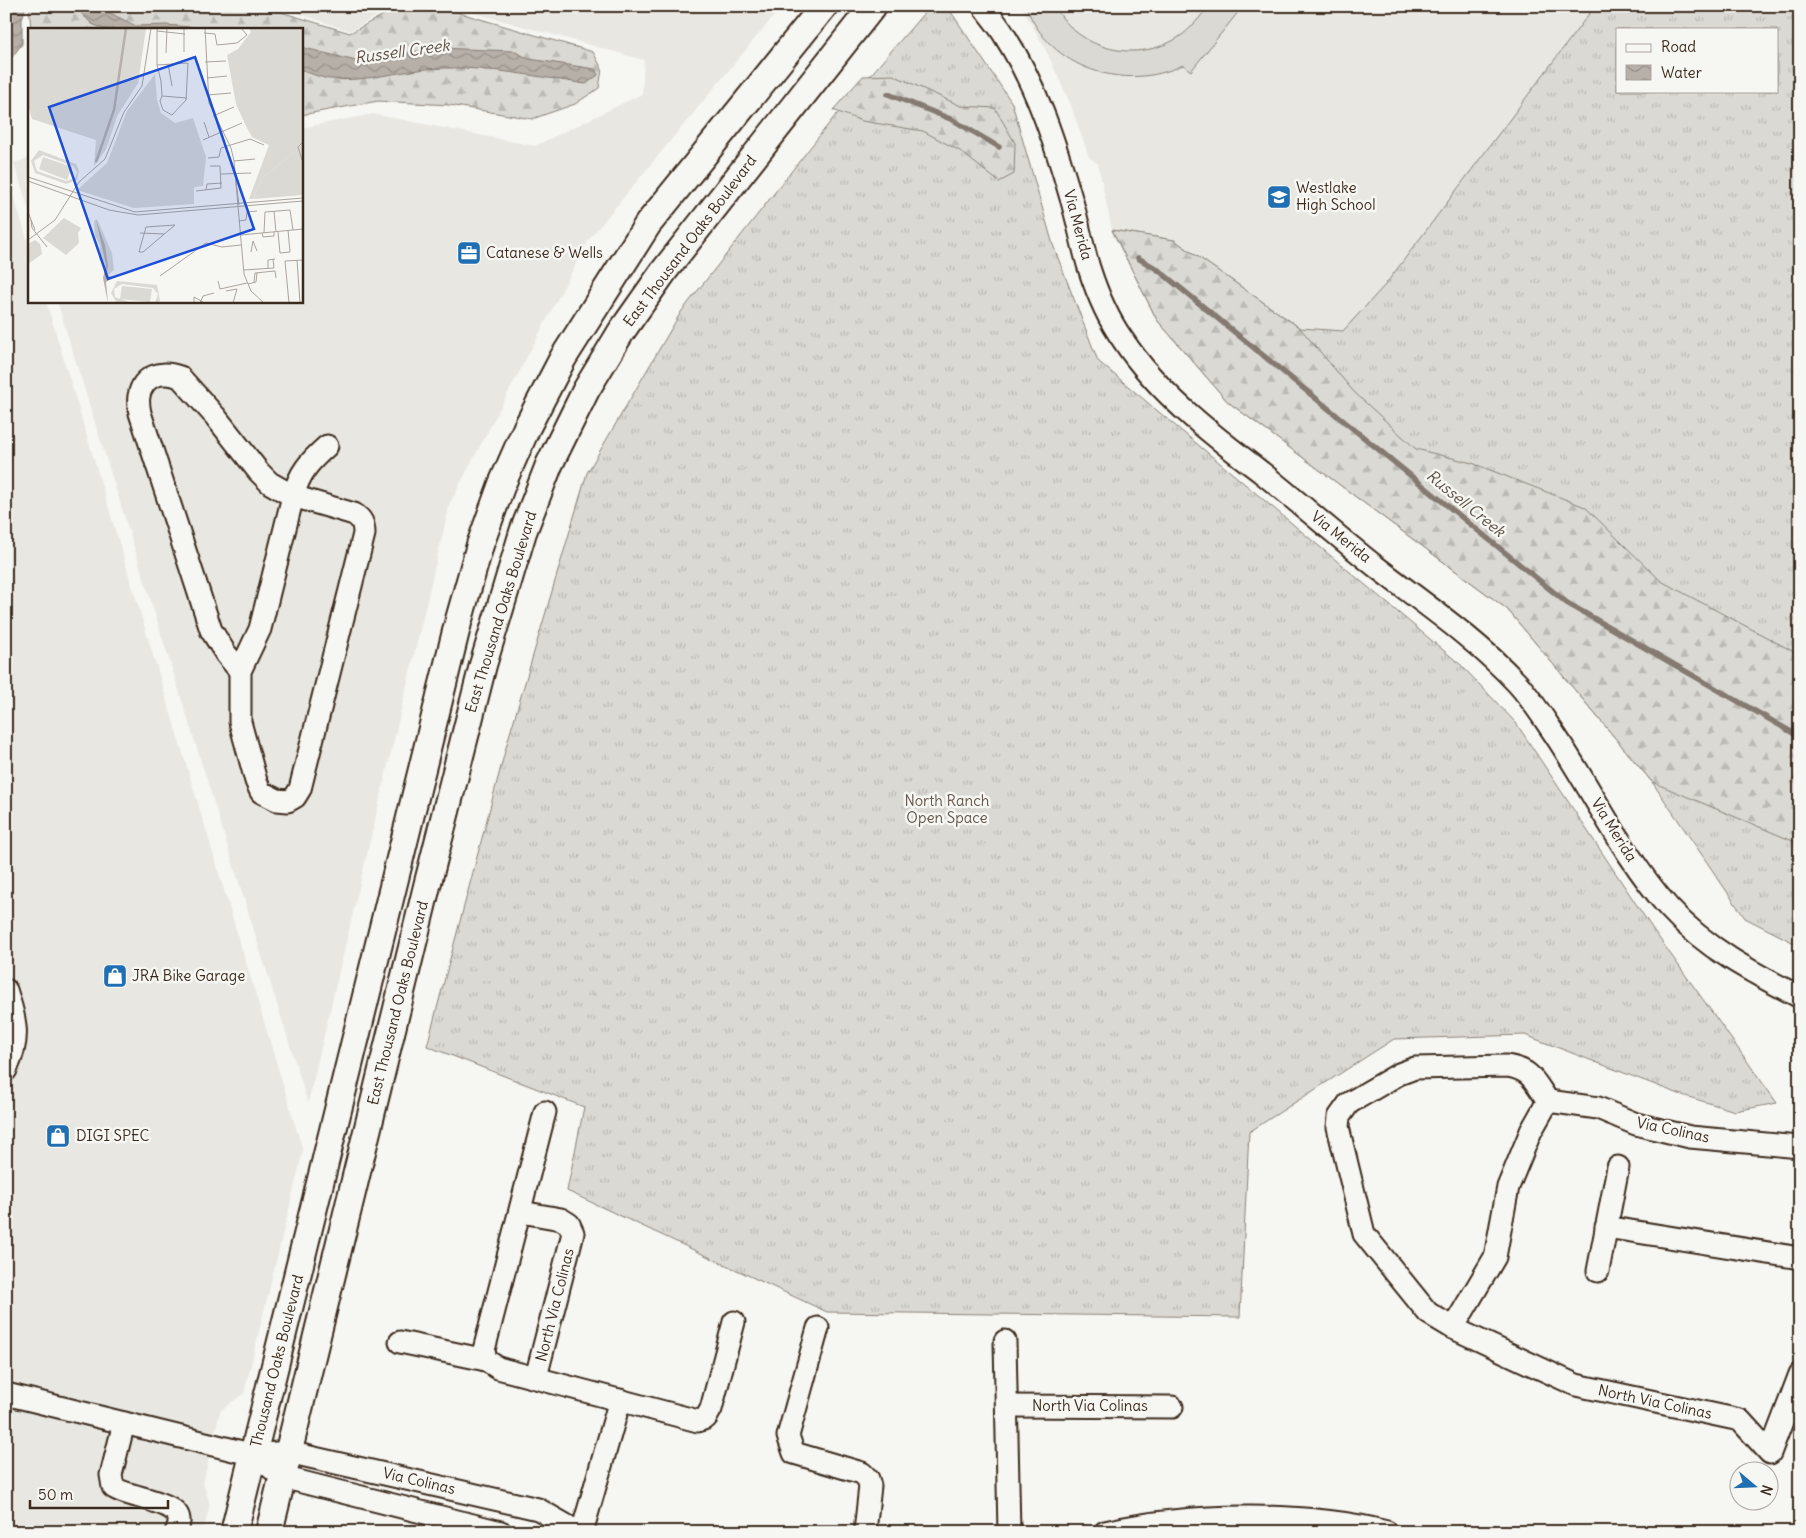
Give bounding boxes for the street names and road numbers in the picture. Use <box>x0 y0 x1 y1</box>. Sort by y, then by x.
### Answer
street label: East Thousand Oaks Boulevard <box>619 151 760 330</box>
street label: Via Merida <box>1060 188 1097 262</box>
street label: Via Merida <box>1307 507 1376 567</box>
street label: East Thousand Oaks Boulevard <box>461 509 540 715</box>
street label: Via Merida <box>1587 794 1642 866</box>
street label: East Thousand Oaks Boulevard <box>363 899 432 1107</box>
street label: Via Colinas <box>1635 1113 1711 1147</box>
street label: North Via Colinas <box>531 1246 578 1363</box>
street label: Thousand Oaks Boulevard <box>246 1272 307 1449</box>
street label: North Via Colinas <box>1596 1380 1714 1423</box>
street label: North Via Colinas <box>1032 1396 1148 1415</box>
street label: Via Colinas <box>381 1463 457 1498</box>

